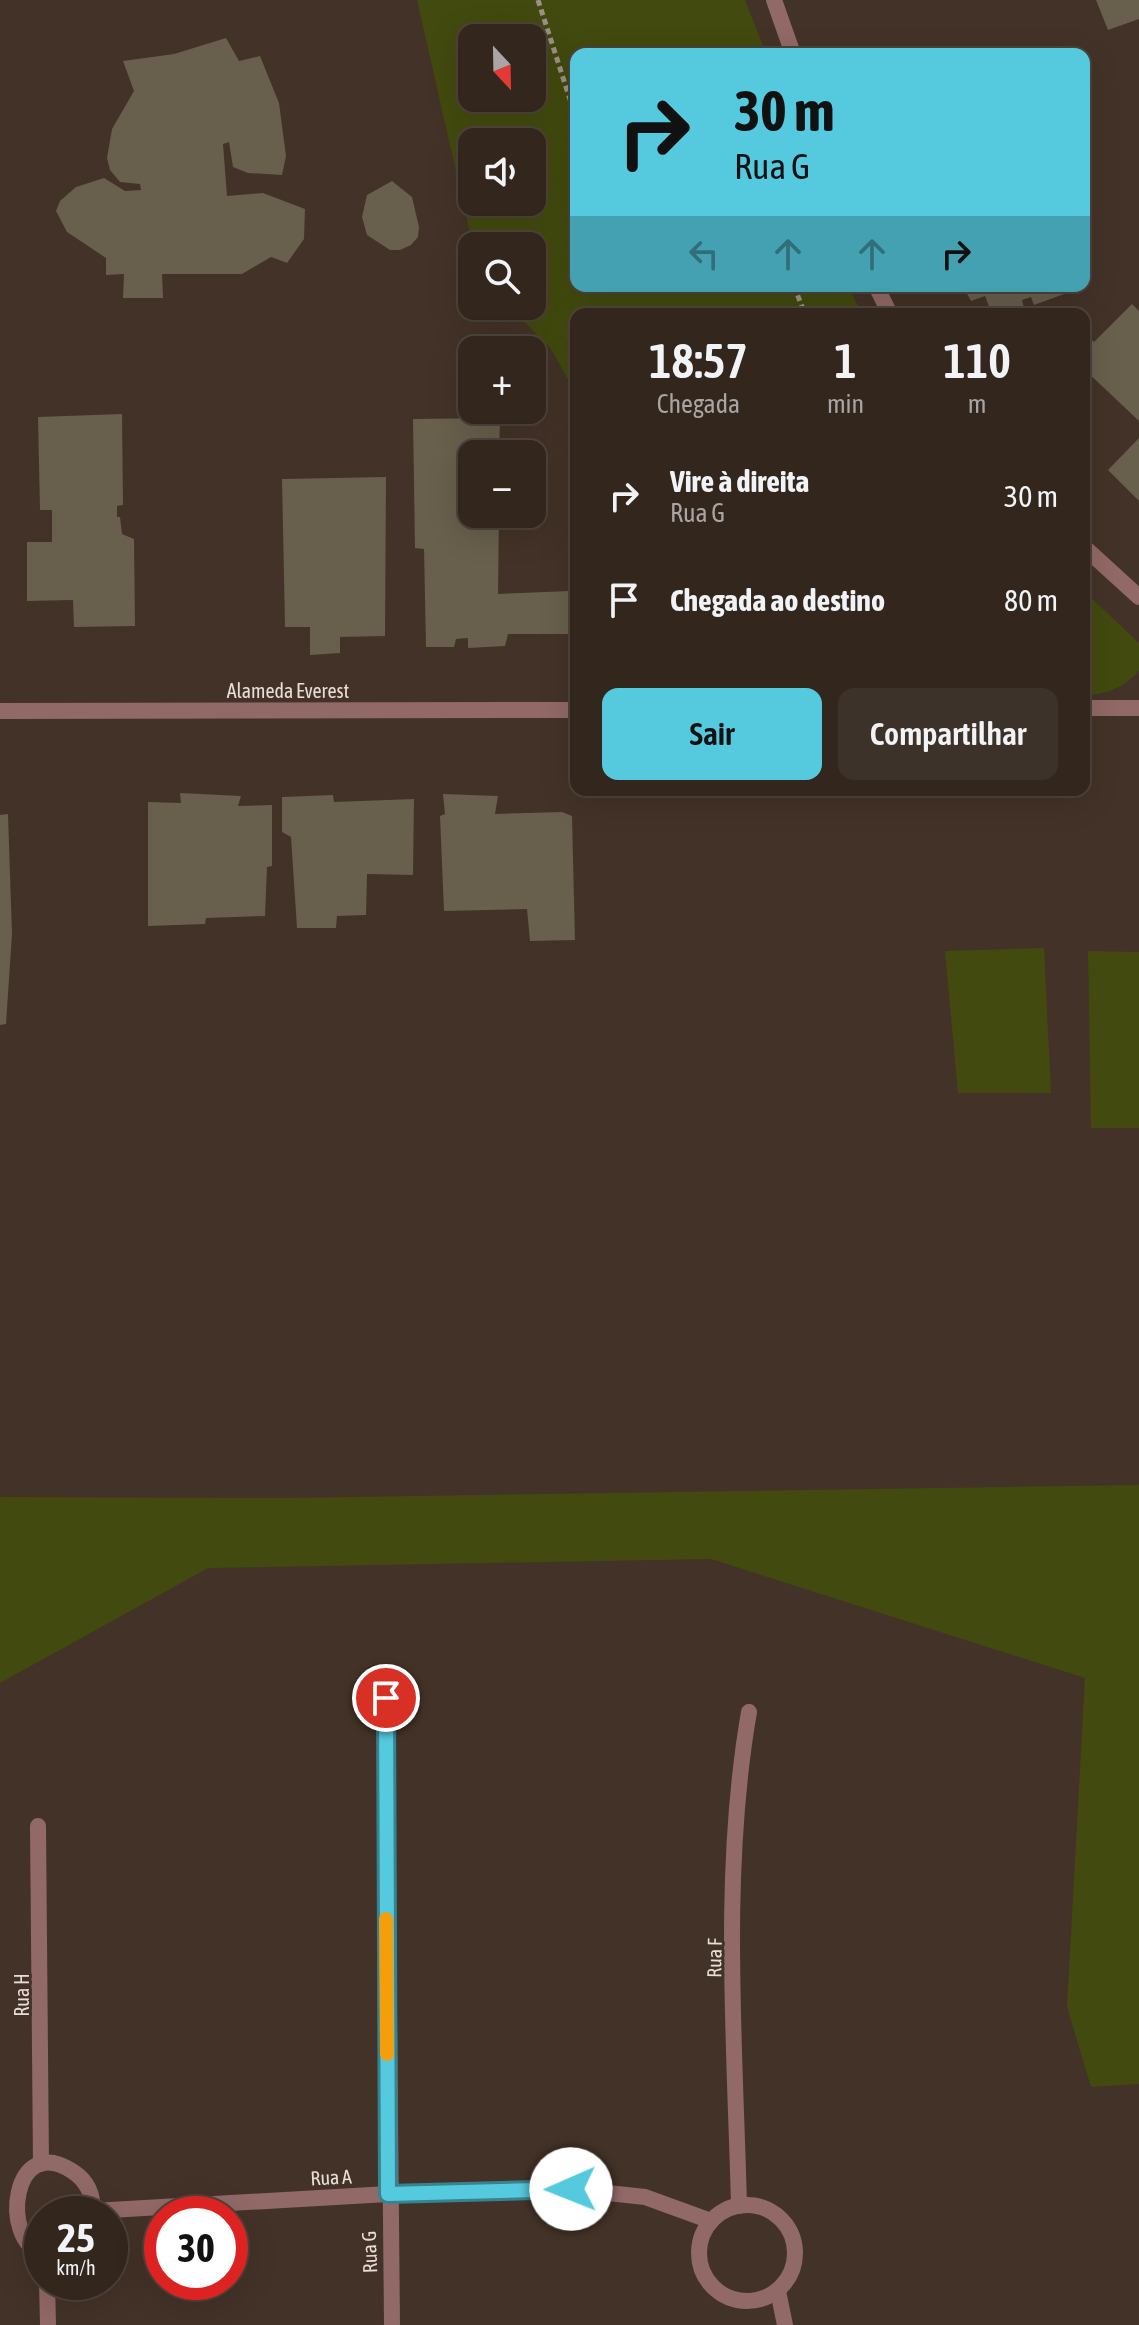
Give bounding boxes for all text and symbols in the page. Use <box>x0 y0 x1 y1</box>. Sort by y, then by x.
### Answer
north arrow <box>458 24 546 112</box>
map controls <box>458 24 546 528</box>
text: 30 m <box>734 79 835 143</box>
icon: right <box>602 80 706 184</box>
button: sound <box>458 128 546 216</box>
text: Rua G <box>734 145 810 187</box>
button: search <box>458 232 546 320</box>
icon: left <box>682 232 726 276</box>
icon: ahead <box>766 232 810 276</box>
icon: ahead <box>850 232 894 276</box>
icon: right <box>934 232 978 276</box>
text: 18:57 <box>649 333 748 388</box>
text: 1 <box>834 333 857 388</box>
text: 110 <box>943 333 1011 388</box>
button: + <box>458 336 546 424</box>
text: Chegada <box>657 389 740 419</box>
text: min <box>827 389 864 419</box>
text: m <box>968 389 986 419</box>
button: − <box>458 440 546 528</box>
text: Vire à direita <box>670 464 809 498</box>
icon: right <box>602 474 646 518</box>
text: 30 m <box>1004 479 1058 513</box>
text: Rua G <box>670 498 725 528</box>
icon: arrive <box>602 578 646 622</box>
text: Chegada ao destino <box>670 583 885 617</box>
text: 80 m <box>1004 583 1058 617</box>
street label: Alameda Everest <box>227 679 350 702</box>
button: Sair <box>602 688 822 780</box>
button: Compartilhar <box>838 688 1058 780</box>
pin <box>352 1664 420 1732</box>
icon: arrive <box>364 1676 408 1720</box>
street label: Rua F <box>702 1938 726 1978</box>
street label: Rua H <box>10 1973 33 2017</box>
position arrow <box>529 2147 613 2231</box>
street label: Rua A <box>310 2164 353 2190</box>
speed limit sign: 30 <box>144 2196 248 2300</box>
text: 25 <box>57 2215 95 2260</box>
street label: Rua G <box>357 2230 381 2274</box>
text: km/h <box>56 2256 96 2279</box>

